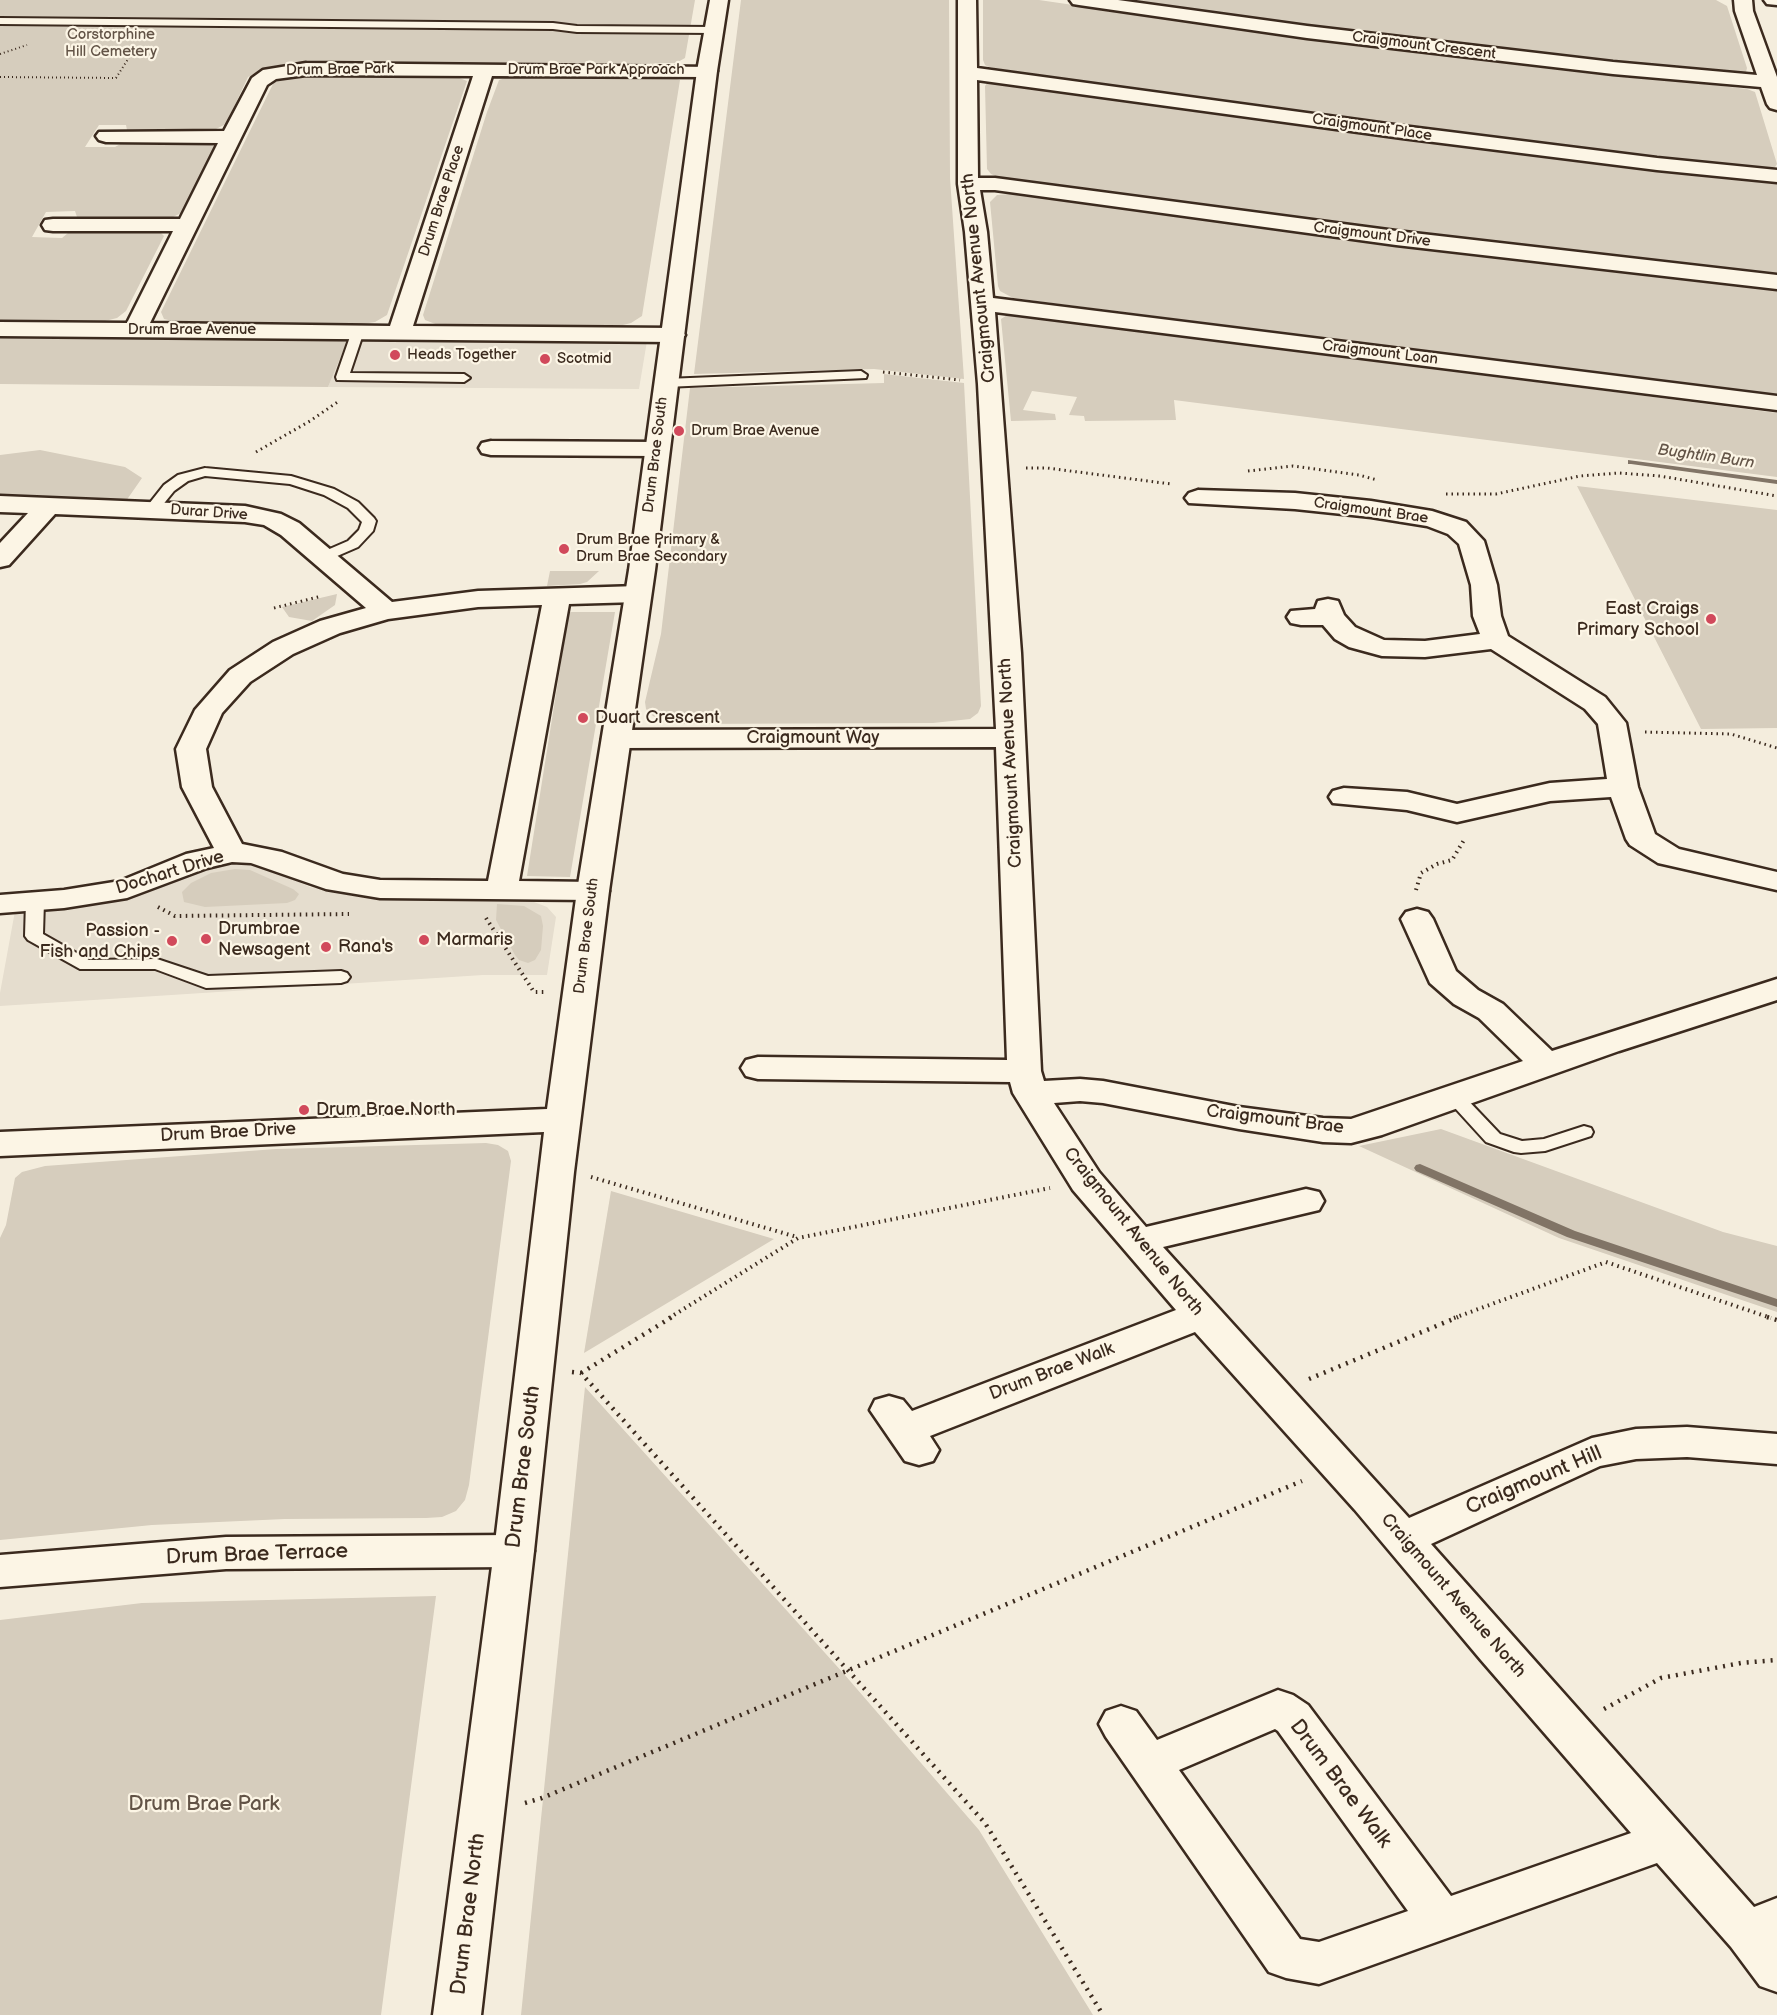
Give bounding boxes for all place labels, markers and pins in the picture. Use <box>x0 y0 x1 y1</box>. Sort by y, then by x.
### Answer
place label: Heads Together <box>407 346 516 364</box>
marker: Heads Together <box>388 348 402 362</box>
place label: Scotmid <box>557 350 612 368</box>
marker: Scotmid <box>538 352 552 366</box>
place label: Drum Brae Avenue <box>691 422 819 440</box>
marker: Drum Brae Avenue <box>672 424 686 438</box>
place label: Drum Brae Primary & Drum Brae Secondary <box>576 531 727 566</box>
marker: Drum Brae Primary & Drum Brae Secondary <box>557 542 571 556</box>
place label: East Craigs Primary School <box>1577 598 1699 640</box>
marker: East Craigs Primary School <box>1704 612 1718 626</box>
place label: Duart Crescent <box>595 707 720 729</box>
marker: Duart Crescent <box>576 711 590 725</box>
place label: Drumbrae Newsagent <box>218 918 310 960</box>
place label: Passion - Fish and Chips <box>40 920 160 962</box>
place label: Marmaris <box>436 929 513 951</box>
marker: Drumbrae Newsagent <box>199 932 213 946</box>
marker: Marmaris <box>417 933 431 947</box>
marker: Passion - Fish and Chips <box>165 934 179 948</box>
place label: Rana's <box>338 936 393 958</box>
marker: Rana's <box>319 940 333 954</box>
place label: Drum Brae North <box>316 1099 456 1121</box>
marker: Drum Brae North <box>297 1103 311 1117</box>

